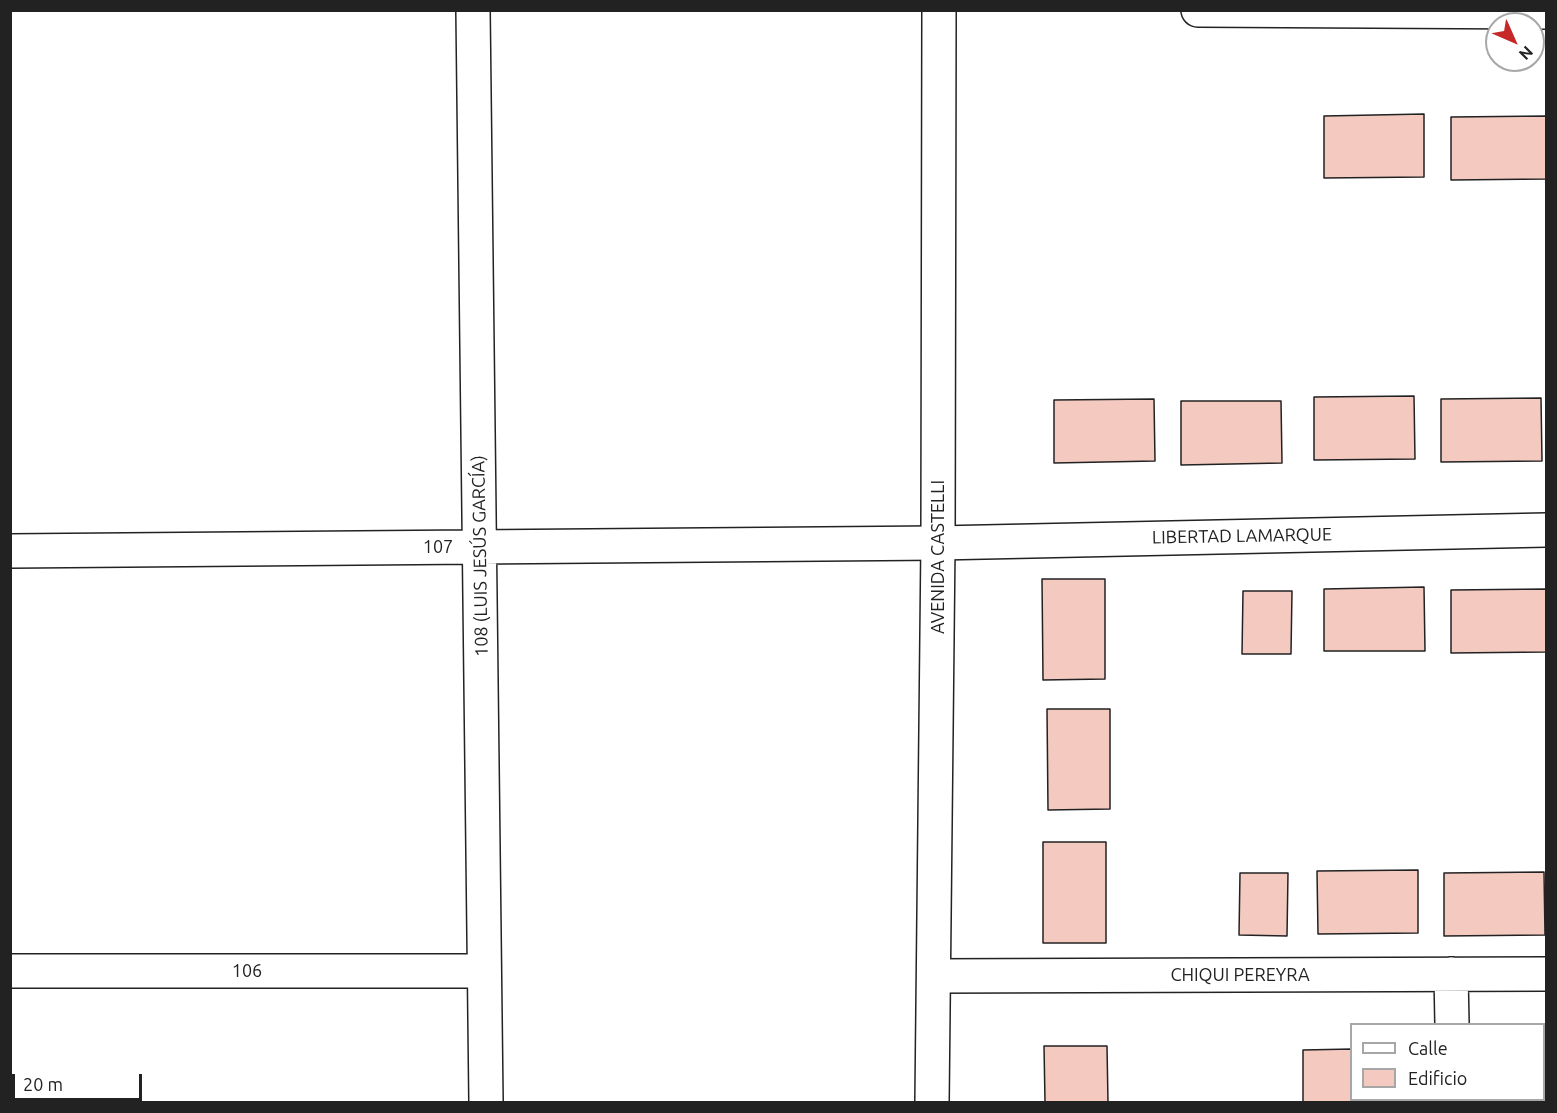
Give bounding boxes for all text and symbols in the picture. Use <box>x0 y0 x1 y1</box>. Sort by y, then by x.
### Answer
north arrow <box>1485 12 1545 72</box>
text: N <box>1516 43 1537 64</box>
street label: 108 (LUIS JESÚS GARCÍA) <box>467 455 493 657</box>
street label: AVENIDA CASTELLI <box>927 480 949 634</box>
street label: LIBERTAD LAMARQUE <box>1152 524 1332 548</box>
street label: 107 <box>423 536 453 558</box>
street label: 106 <box>232 960 262 982</box>
street label: CHIQUI PEREYRA <box>1170 964 1310 986</box>
legend <box>1350 1023 1545 1101</box>
text: Calle <box>1408 1038 1448 1058</box>
scale bar <box>15 1062 146 1100</box>
text: Edificio <box>1408 1068 1467 1088</box>
text: 20 m <box>23 1074 63 1094</box>

